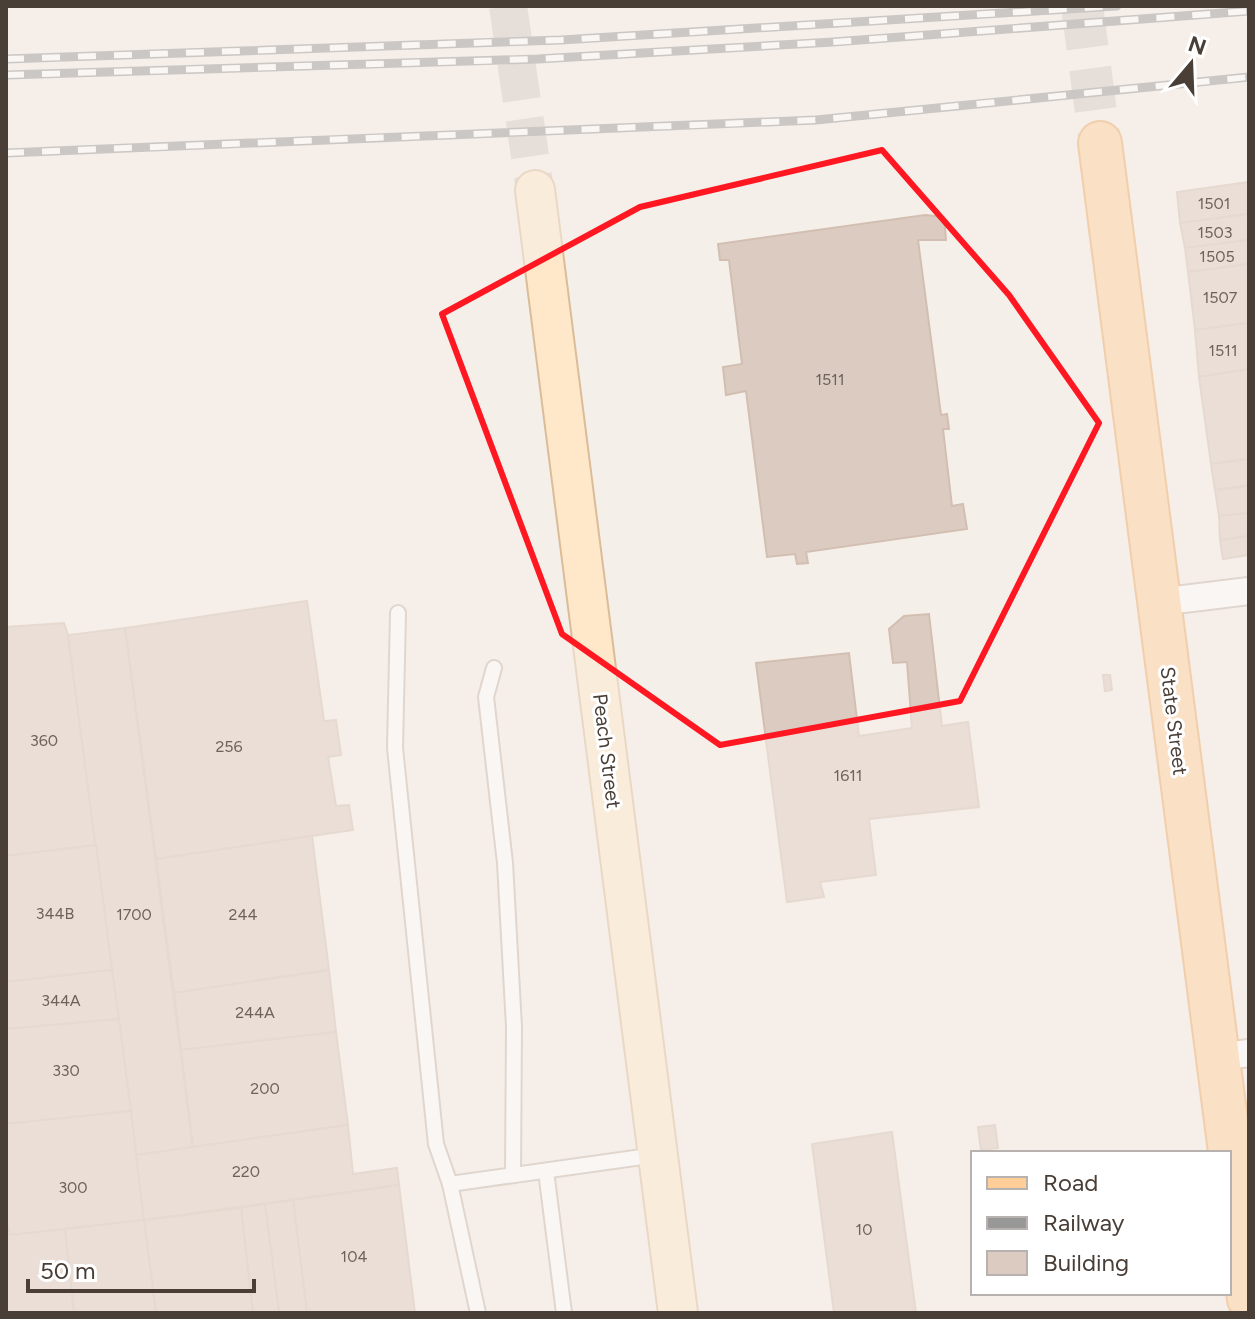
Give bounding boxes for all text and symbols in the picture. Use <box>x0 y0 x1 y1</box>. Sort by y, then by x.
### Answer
north arrow <box>1151 24 1231 104</box>
text: N <box>1185 30 1210 61</box>
house number: 1501 <box>1198 194 1230 213</box>
house number: 1503 <box>1198 223 1232 242</box>
house number: 1505 <box>1199 247 1235 266</box>
house number: 1507 <box>1203 288 1238 307</box>
house number: 1511 <box>1208 341 1238 360</box>
house number: 1511 <box>815 370 845 389</box>
street label: State Street <box>1155 665 1193 777</box>
street label: Peach Street <box>588 692 626 810</box>
house number: 360 <box>30 731 58 750</box>
house number: 256 <box>215 737 243 756</box>
house number: 1611 <box>834 766 862 785</box>
house number: 344B <box>36 904 74 923</box>
house number: 1700 <box>116 905 152 924</box>
house number: 244 <box>229 905 257 924</box>
house number: 344A <box>41 991 81 1010</box>
house number: 244A <box>235 1003 275 1022</box>
house number: 330 <box>52 1061 80 1080</box>
house number: 200 <box>250 1079 280 1098</box>
legend <box>971 1151 1231 1295</box>
house number: 220 <box>232 1162 260 1181</box>
text: Road <box>1043 1168 1098 1197</box>
house number: 300 <box>58 1178 88 1197</box>
text: Railway <box>1043 1208 1125 1237</box>
house number: 10 <box>856 1220 872 1239</box>
scale bar <box>28 1243 254 1293</box>
house number: 104 <box>341 1247 367 1266</box>
text: Building <box>1043 1248 1129 1277</box>
text: 50 m <box>40 1256 96 1285</box>

